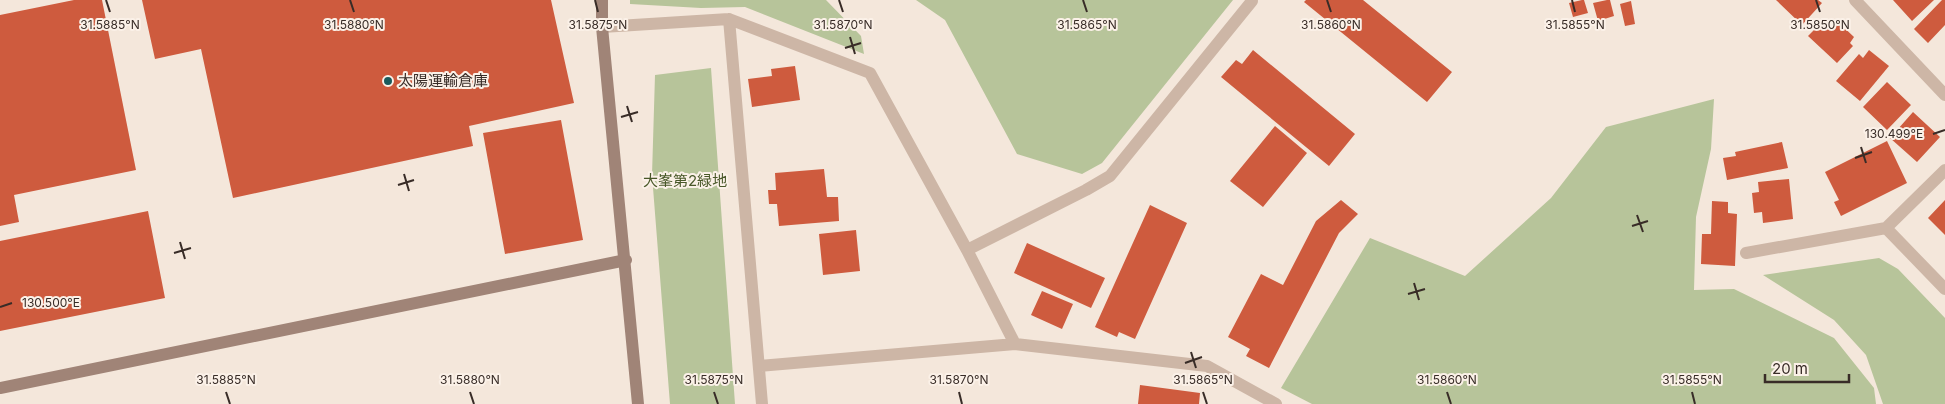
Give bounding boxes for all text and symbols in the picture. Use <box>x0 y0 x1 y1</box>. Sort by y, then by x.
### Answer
text: 31.5885°N <box>80 17 140 32</box>
text: 31.5880°N <box>324 17 384 32</box>
text: 31.5875°N <box>569 17 627 32</box>
text: 31.5870°N <box>814 17 872 32</box>
text: 31.5865°N <box>1057 17 1117 32</box>
text: 31.5860°N <box>1301 17 1361 32</box>
text: 31.5855°N <box>1545 17 1605 32</box>
text: 31.5850°N <box>1790 17 1850 32</box>
place label: 太陽運輸倉庫 <box>398 71 488 90</box>
marker: 太陽運輸倉庫 <box>382 75 394 87</box>
text: 130.499°E <box>1865 126 1923 141</box>
park label: 大峯第2緑地 <box>643 171 727 190</box>
text: 130.500°E <box>22 295 80 310</box>
scale bar <box>1765 352 1849 384</box>
text: 20 m <box>1772 359 1808 378</box>
text: 31.5885°N <box>196 372 256 387</box>
text: 31.5880°N <box>440 372 500 387</box>
text: 31.5875°N <box>685 372 743 387</box>
text: 31.5870°N <box>930 372 988 387</box>
text: 31.5865°N <box>1173 372 1233 387</box>
text: 31.5860°N <box>1417 372 1477 387</box>
text: 31.5855°N <box>1662 372 1722 387</box>

